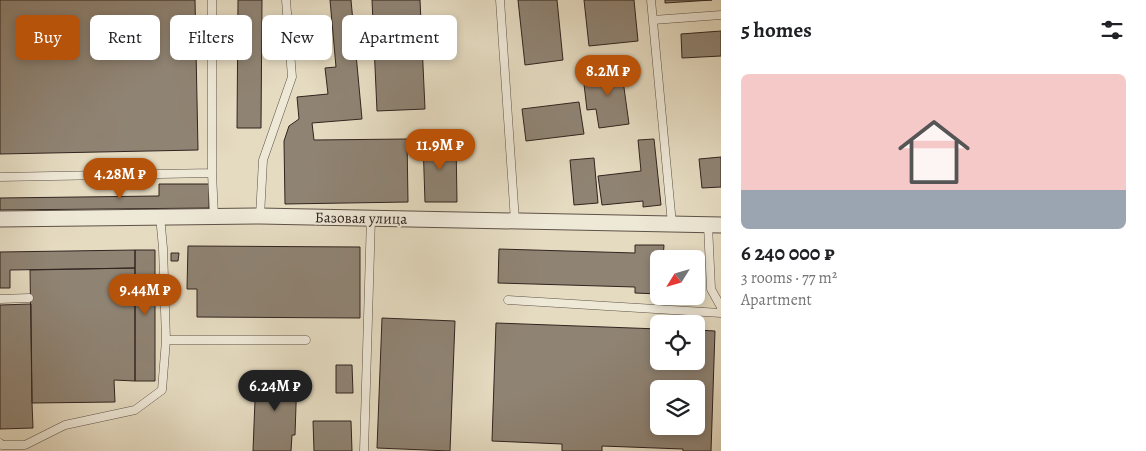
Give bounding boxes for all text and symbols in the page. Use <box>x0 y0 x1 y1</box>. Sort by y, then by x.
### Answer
chip: Buy <box>15 15 80 60</box>
chip: Rent <box>90 15 160 60</box>
chip: Filters <box>170 15 252 60</box>
chip: New <box>262 15 332 60</box>
chip: Apartment <box>342 15 457 60</box>
text: 5 homes <box>741 16 812 44</box>
icon: filters <box>1098 16 1126 44</box>
pin: 8.2M ₽ <box>567 54 649 97</box>
text: 8.2M ₽ <box>586 60 630 82</box>
icon: home <box>889 107 979 197</box>
pin: 11.9M ₽ <box>394 128 486 171</box>
text: 11.9M ₽ <box>416 134 464 156</box>
pin: 4.28M ₽ <box>74 158 166 200</box>
text: 4.28M ₽ <box>94 163 146 185</box>
street label: Базовая улица <box>315 207 407 229</box>
text: 6 240 000 ₽ <box>741 239 835 267</box>
north arrow <box>650 250 705 305</box>
map controls <box>650 250 705 435</box>
text: 3 rooms · 77 m² <box>741 267 837 289</box>
pin: 9.44M ₽ <box>99 274 191 316</box>
text: 9.44M ₽ <box>119 279 171 301</box>
text: Apartment <box>741 289 812 311</box>
button: locate <box>650 315 705 370</box>
pin: 6.24M ₽ <box>229 370 321 412</box>
text: 6.24M ₽ <box>249 375 301 397</box>
button: layers <box>650 380 705 435</box>

